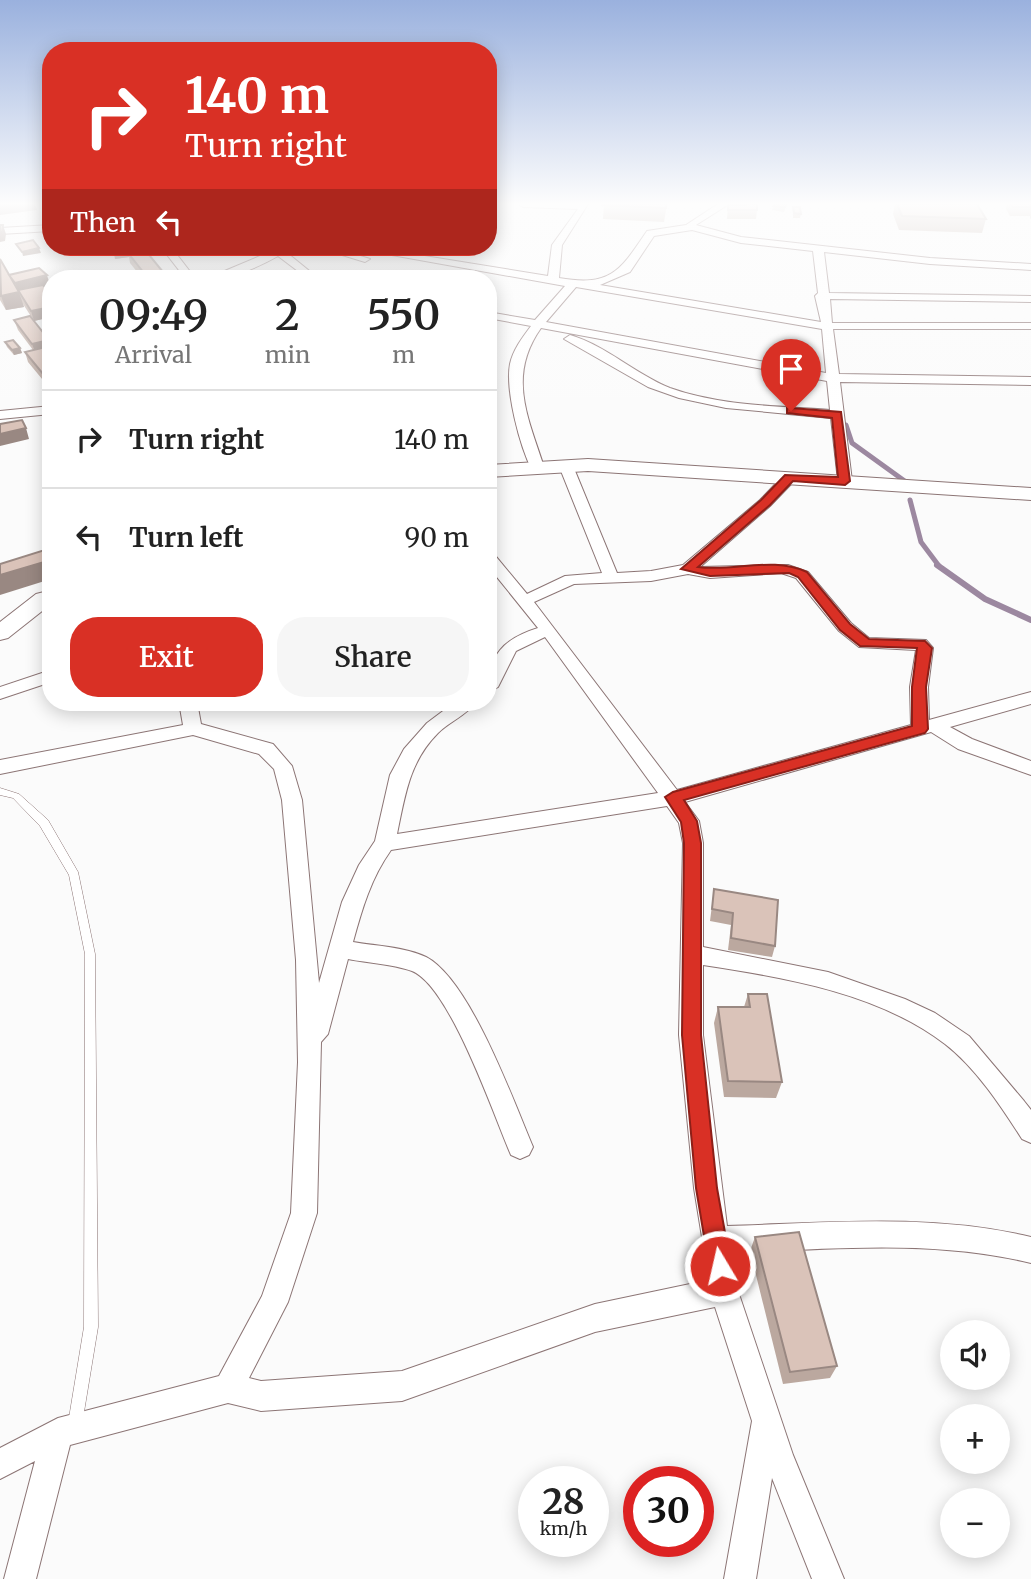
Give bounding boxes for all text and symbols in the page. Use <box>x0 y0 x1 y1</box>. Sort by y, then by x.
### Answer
text: 140 m <box>185 65 329 126</box>
icon: right <box>70 70 161 161</box>
text: Turn right <box>185 126 347 166</box>
icon: left <box>150 203 188 241</box>
text: Then <box>70 206 136 239</box>
text: 09:49 <box>98 289 208 341</box>
text: 2 <box>275 289 300 341</box>
text: 550 <box>367 289 441 341</box>
pin <box>761 339 821 411</box>
text: Arrival <box>115 340 192 369</box>
text: min <box>265 340 310 369</box>
text: m <box>392 340 415 369</box>
icon: arrive <box>772 350 810 388</box>
icon: right <box>70 420 108 458</box>
text: Turn right <box>129 423 264 456</box>
text: 140 m <box>394 423 469 456</box>
icon: left <box>70 518 108 556</box>
text: Turn left <box>129 521 243 554</box>
text: 90 m <box>405 521 469 554</box>
button: Exit <box>70 617 263 697</box>
button: Share <box>277 617 469 697</box>
position arrow <box>683 1229 757 1303</box>
map controls <box>940 1320 1010 1558</box>
button: sound <box>940 1320 1010 1390</box>
button: + <box>940 1404 1010 1474</box>
speed limit sign: 30 <box>623 1466 714 1557</box>
text: 28 <box>542 1480 585 1524</box>
button: − <box>940 1488 1010 1558</box>
text: km/h <box>540 1517 587 1540</box>

